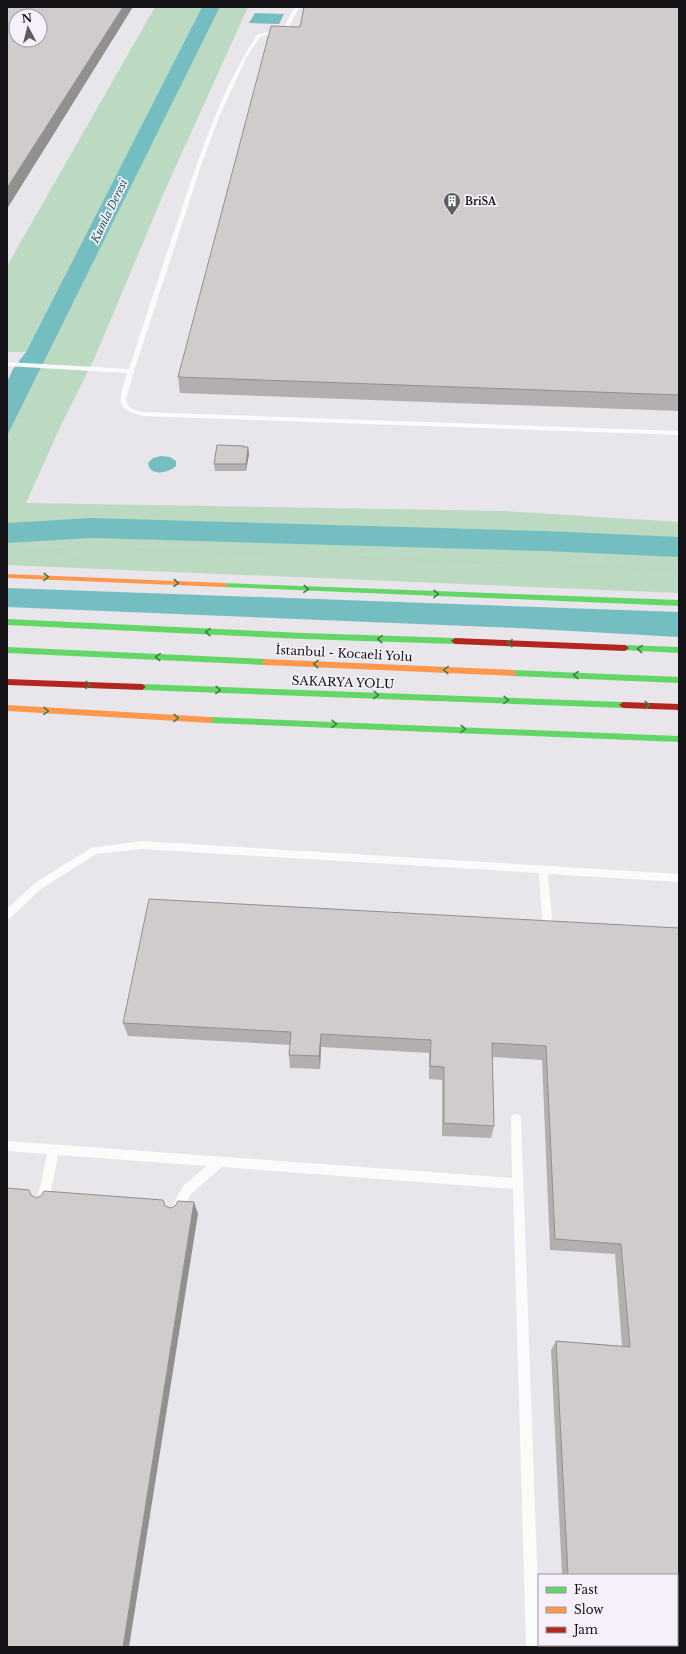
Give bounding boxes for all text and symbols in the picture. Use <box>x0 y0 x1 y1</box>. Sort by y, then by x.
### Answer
north arrow <box>8 8 48 48</box>
text: N <box>21 10 33 26</box>
water label: Kumla Deresi <box>87 177 131 246</box>
building icon: BriSA <box>442 191 462 216</box>
place label: BriSA <box>465 195 497 208</box>
one-way arrow <box>43 573 49 582</box>
one-way arrow <box>173 579 179 588</box>
one-way arrow <box>303 585 309 593</box>
one-way arrow <box>433 590 439 599</box>
one-way arrow <box>205 627 211 636</box>
one-way arrow <box>377 634 383 643</box>
one-way arrow <box>507 639 513 647</box>
street label: İstanbul - Kocaeli Yolu <box>275 641 413 664</box>
one-way arrow <box>637 644 643 653</box>
one-way arrow <box>155 652 161 661</box>
one-way arrow <box>313 659 319 668</box>
one-way arrow <box>443 665 449 674</box>
one-way arrow <box>573 671 579 680</box>
street label: SAKARYA YOLU <box>292 673 394 691</box>
one-way arrow <box>85 681 91 689</box>
one-way arrow <box>215 685 221 694</box>
one-way arrow <box>373 691 379 699</box>
one-way arrow <box>503 696 509 704</box>
one-way arrow <box>644 701 650 710</box>
one-way arrow <box>43 706 49 715</box>
one-way arrow <box>173 714 179 722</box>
one-way arrow <box>331 719 337 728</box>
one-way arrow <box>460 725 467 734</box>
legend <box>538 1574 678 1646</box>
text: Fast <box>574 1582 599 1597</box>
text: Slow <box>574 1602 604 1617</box>
text: Jam <box>572 1622 598 1637</box>

